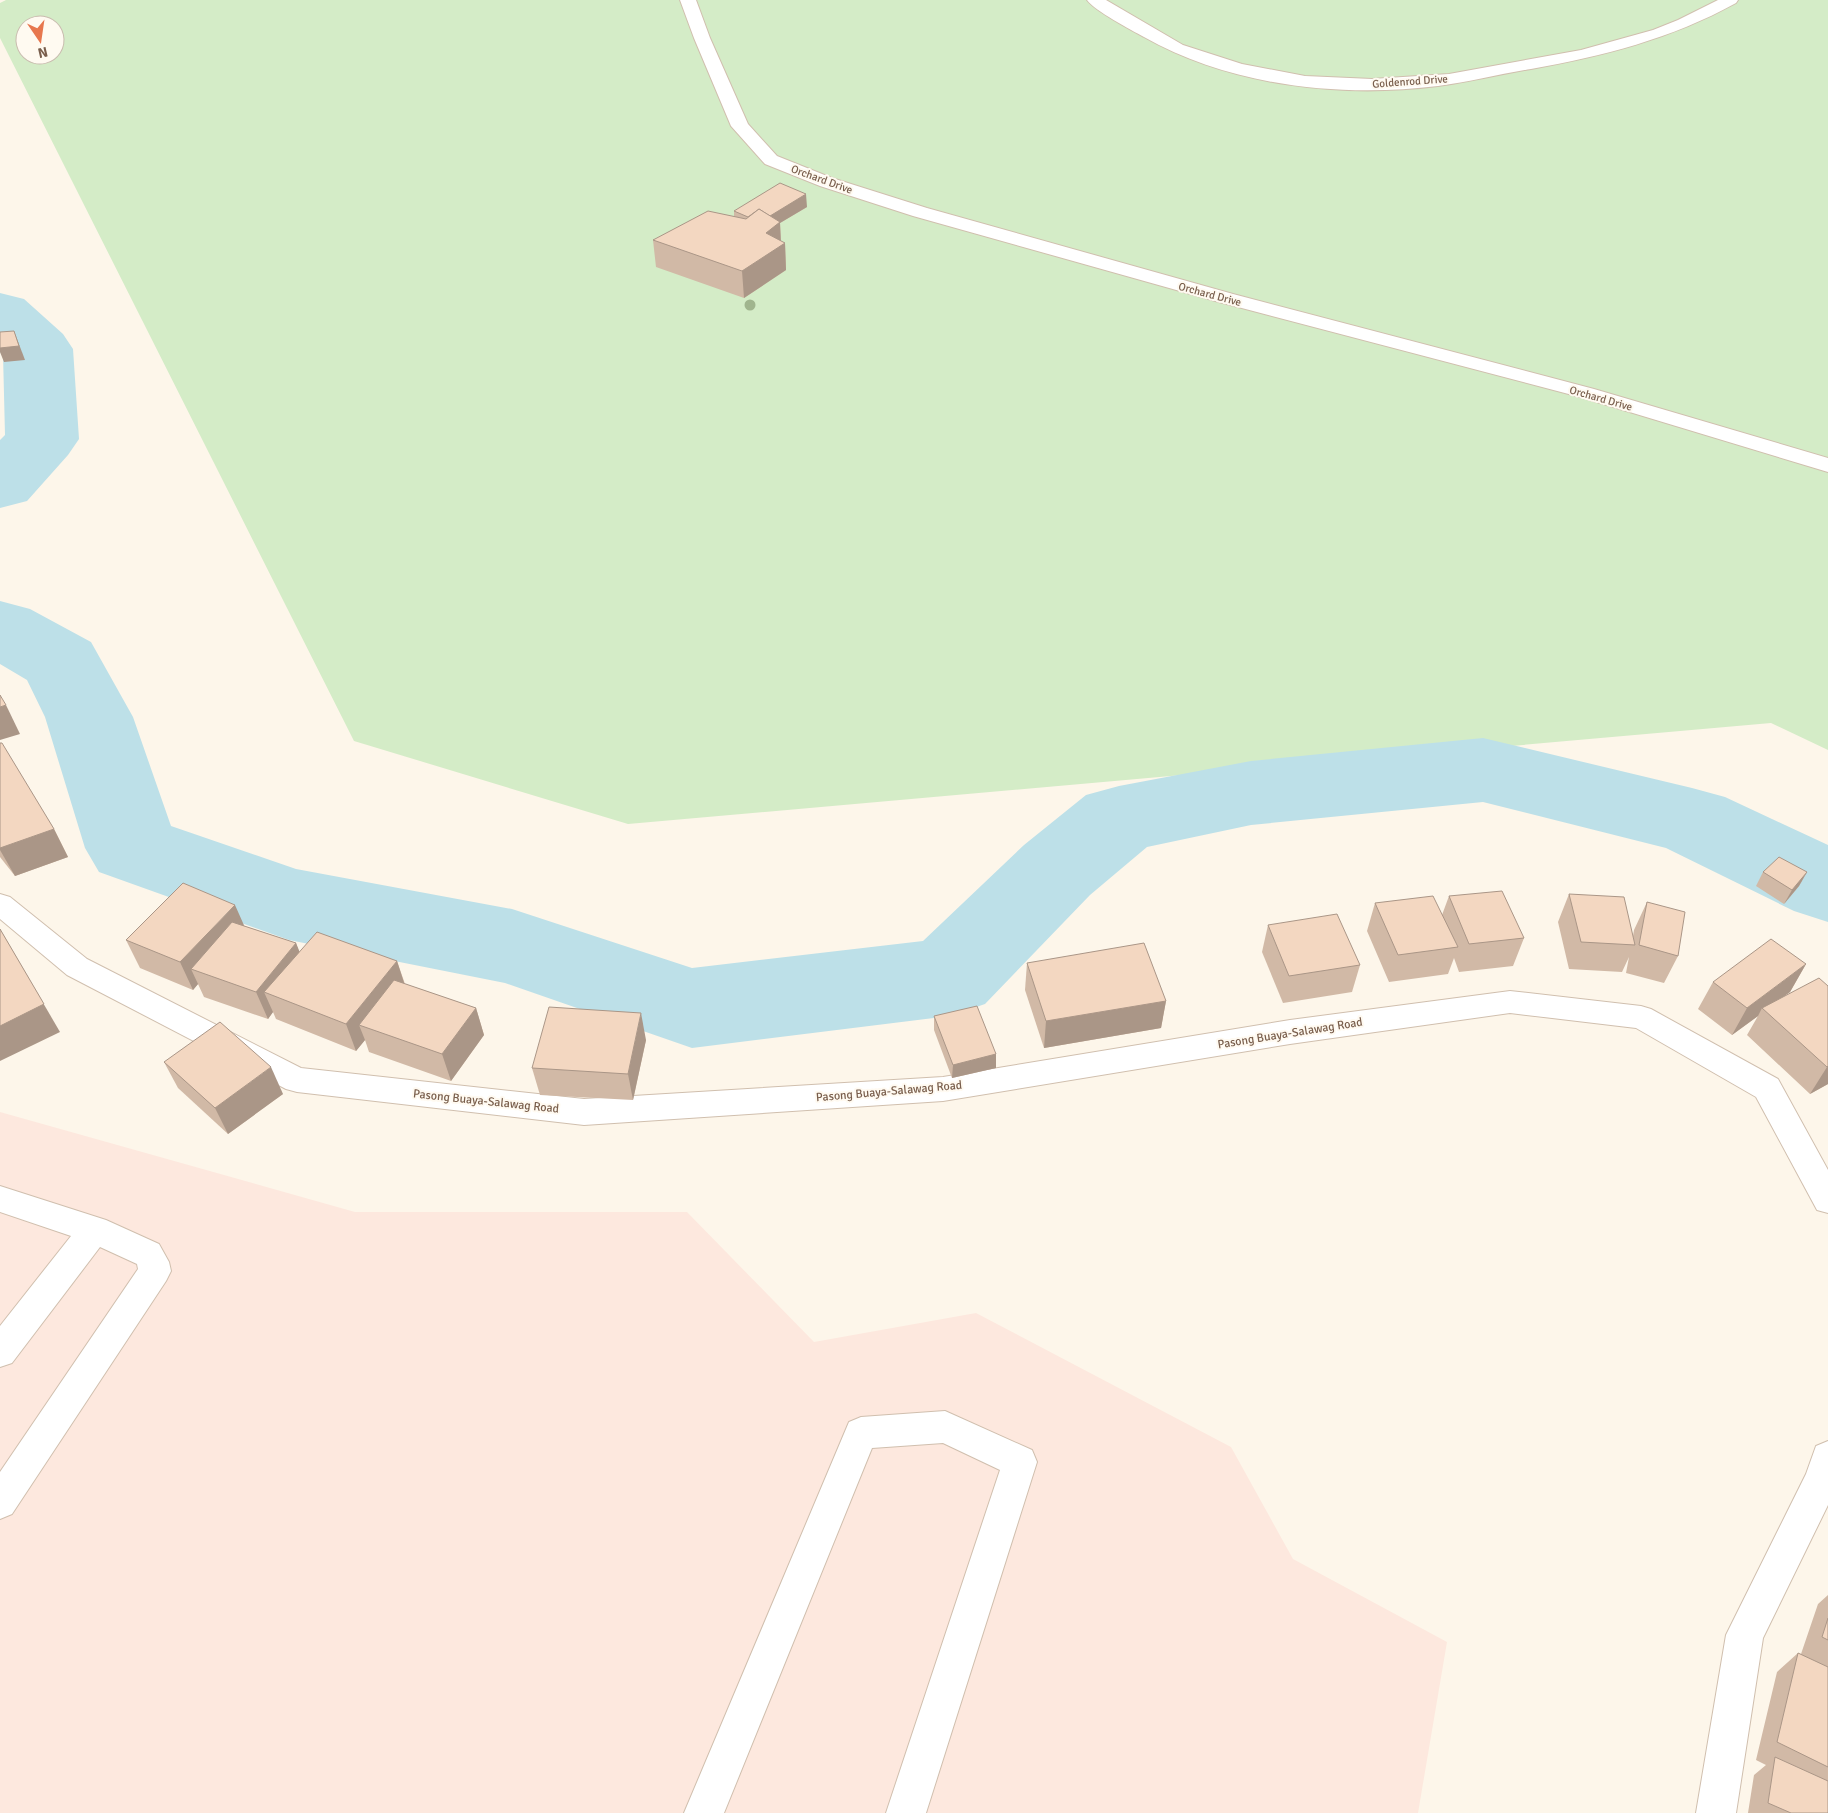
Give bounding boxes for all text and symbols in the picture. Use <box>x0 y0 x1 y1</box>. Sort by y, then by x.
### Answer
north arrow <box>15 15 65 65</box>
text: N <box>36 43 49 62</box>
street label: Goldenrod Drive <box>1372 72 1448 91</box>
street label: Orchard Drive <box>789 162 854 197</box>
street label: Orchard Drive <box>1177 280 1243 309</box>
street label: Orchard Drive <box>1568 383 1634 414</box>
street label: Pasong Buaya-Salawag Road <box>1216 1015 1364 1052</box>
street label: Pasong Buaya-Salawag Road <box>815 1078 963 1105</box>
street label: Pasong Buaya-Salawag Road <box>412 1086 560 1117</box>

